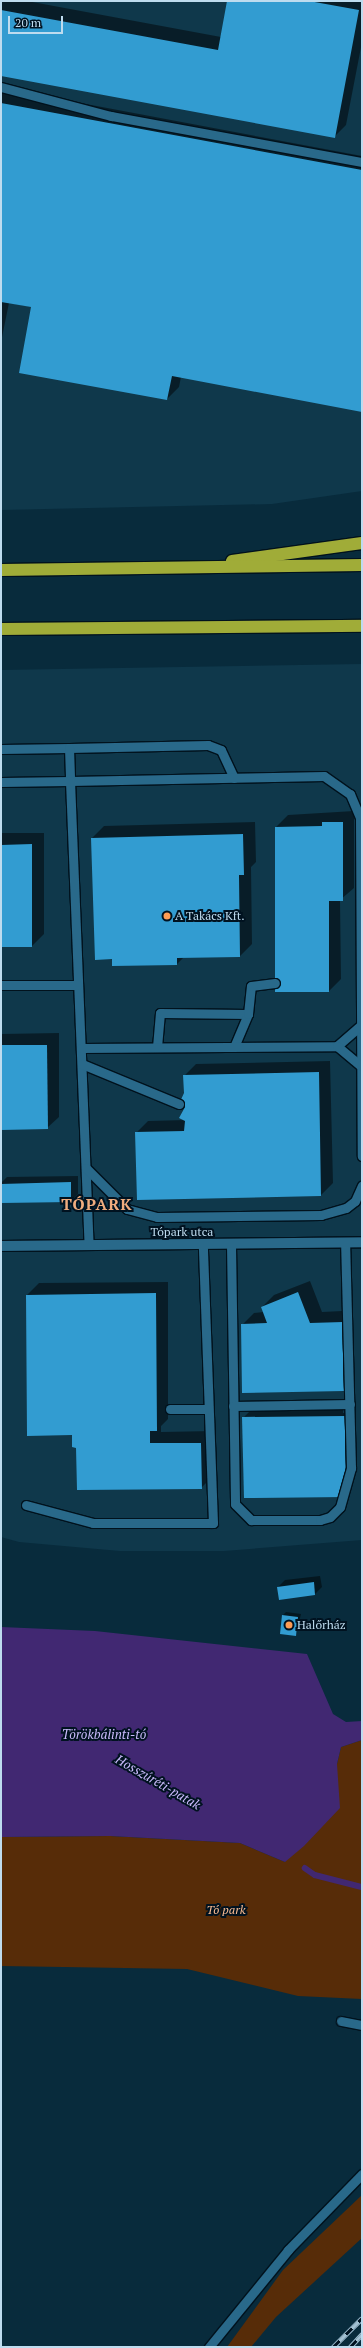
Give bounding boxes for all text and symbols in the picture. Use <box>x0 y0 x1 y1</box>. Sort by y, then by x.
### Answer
scale bar <box>10 8 65 34</box>
text: 20 m <box>15 15 41 30</box>
place label: A Takács Kft. <box>175 909 245 923</box>
marker: A Takács Kft. <box>162 911 172 921</box>
district label: TÓPARK <box>61 1194 133 1214</box>
street label: Tópark utca <box>151 1225 213 1239</box>
place label: Halőrház <box>297 1618 346 1632</box>
marker: Halőrház <box>284 1620 294 1630</box>
water label: Törökbálinti-tó <box>62 1726 146 1742</box>
water label: Hosszúréti-patak <box>113 1751 203 1813</box>
park label: Tó park <box>206 1903 246 1917</box>

